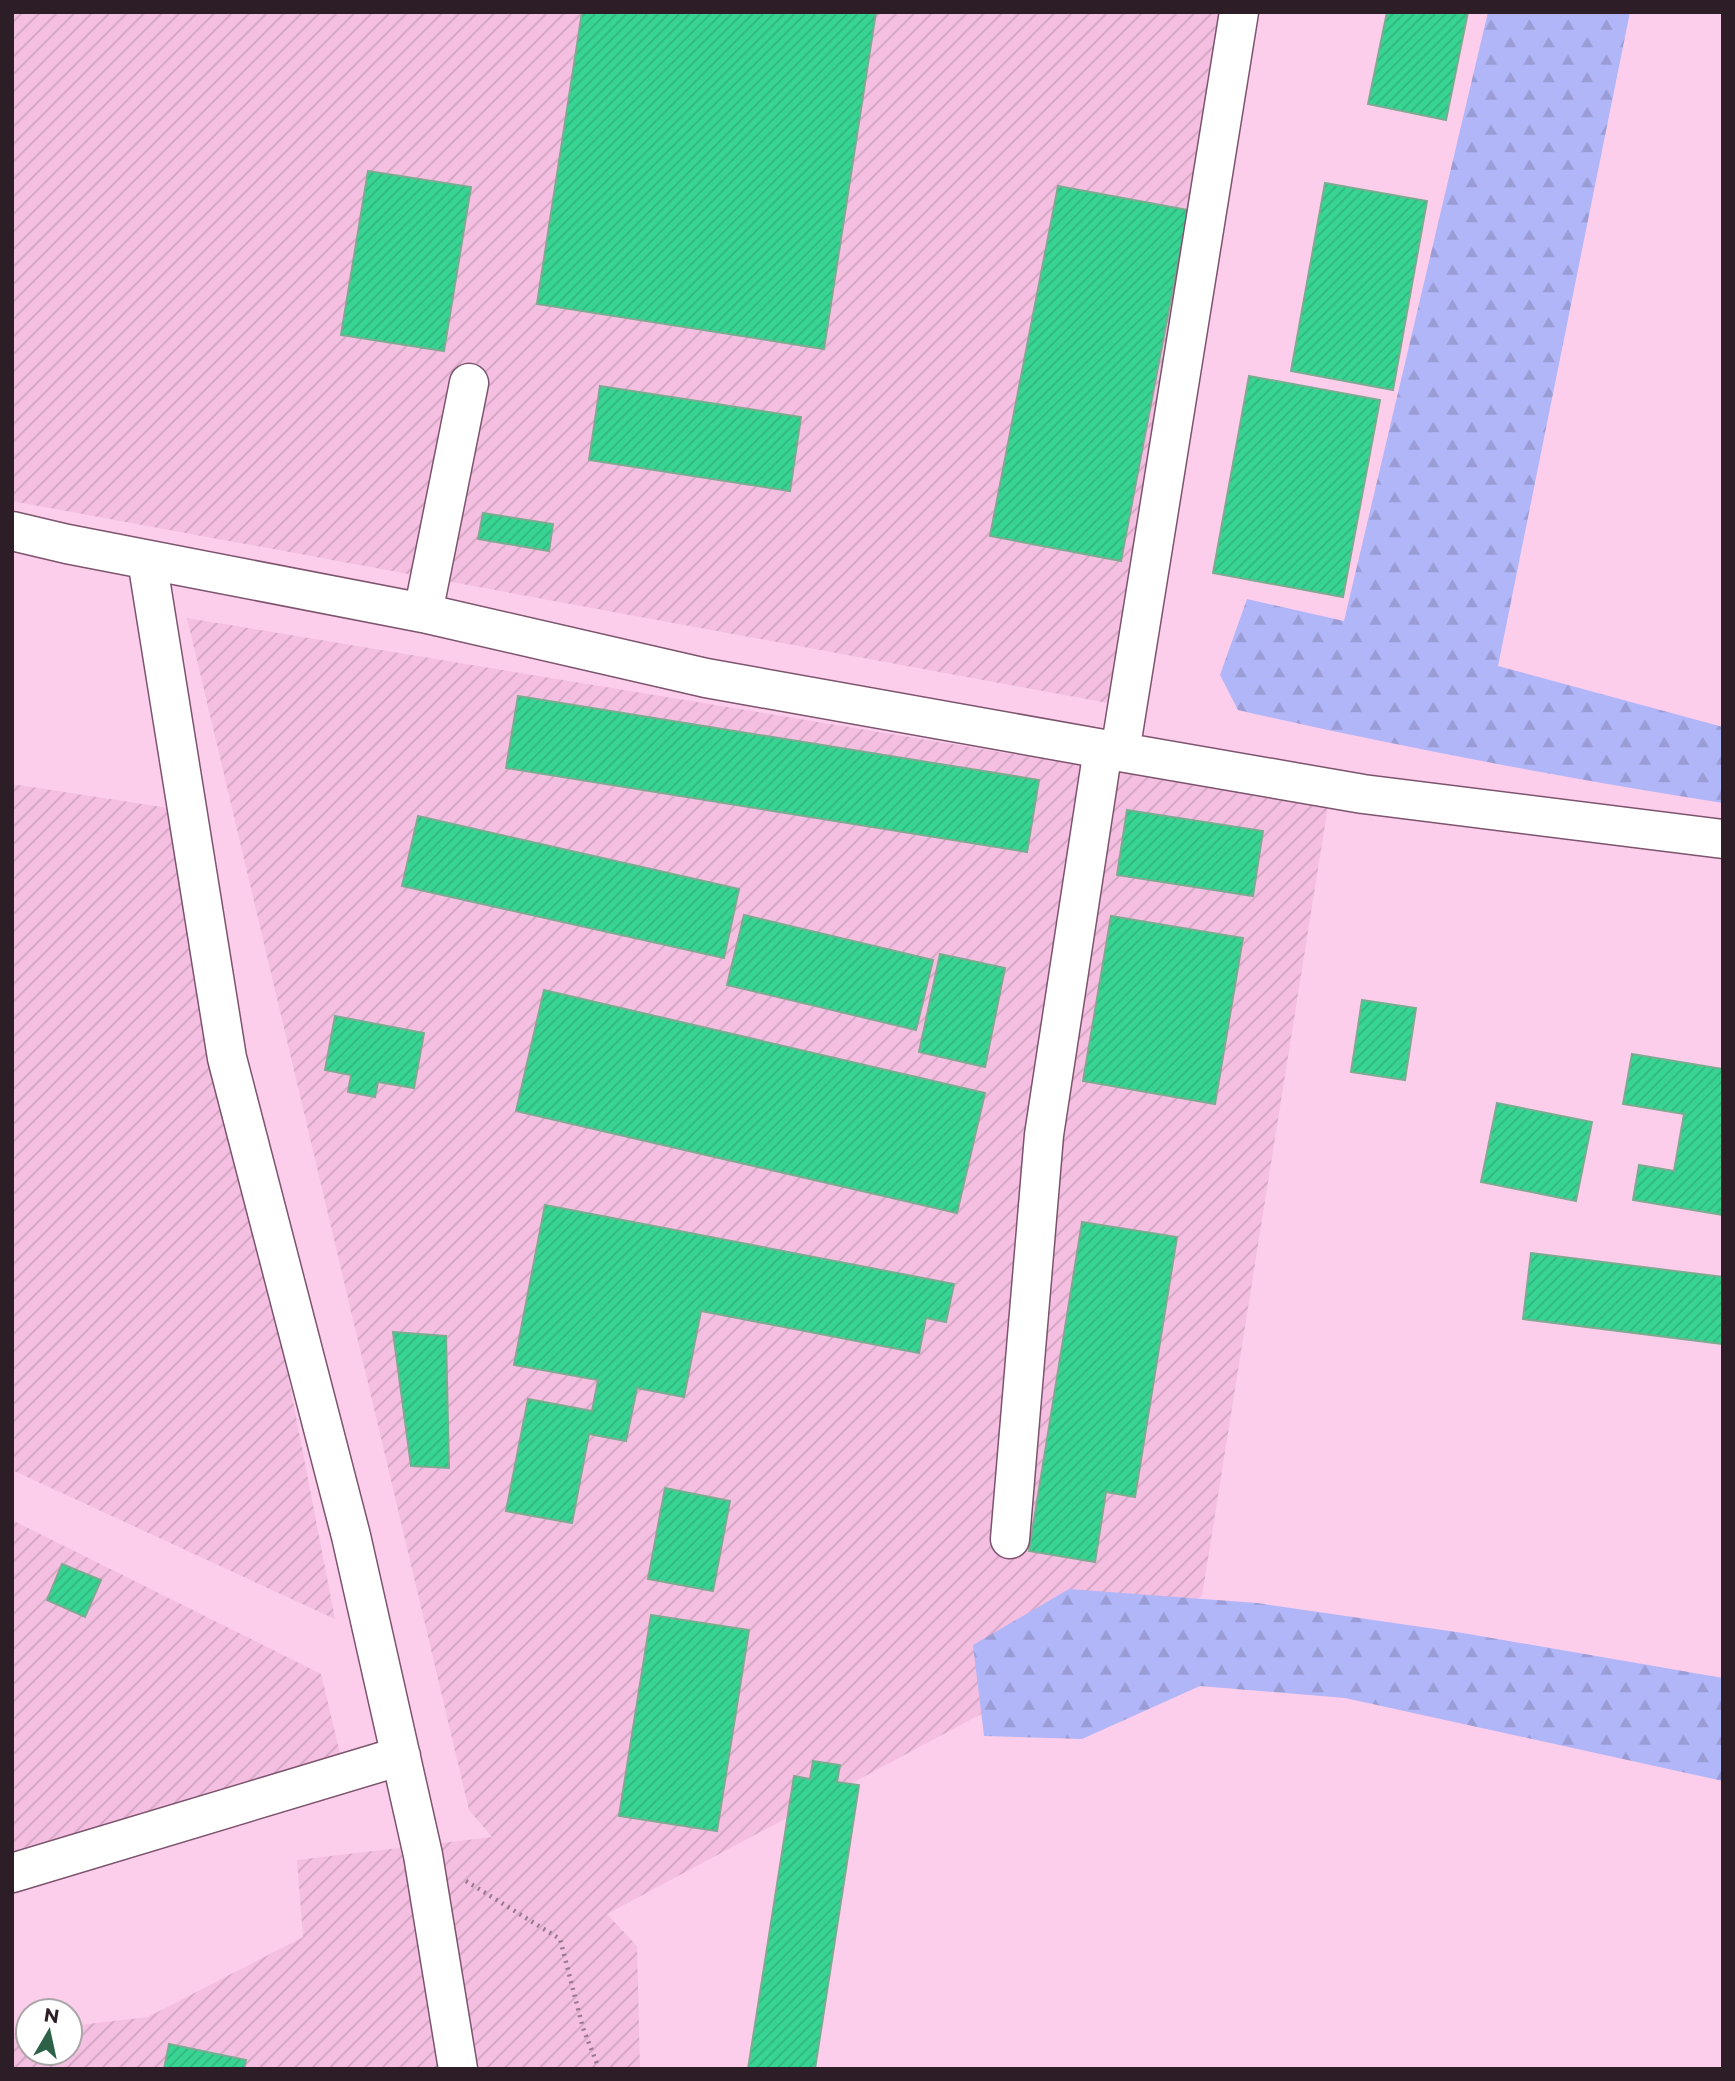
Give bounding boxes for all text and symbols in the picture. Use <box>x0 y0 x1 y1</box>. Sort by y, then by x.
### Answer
north arrow <box>14 1997 84 2067</box>
text: N <box>42 2003 61 2028</box>

